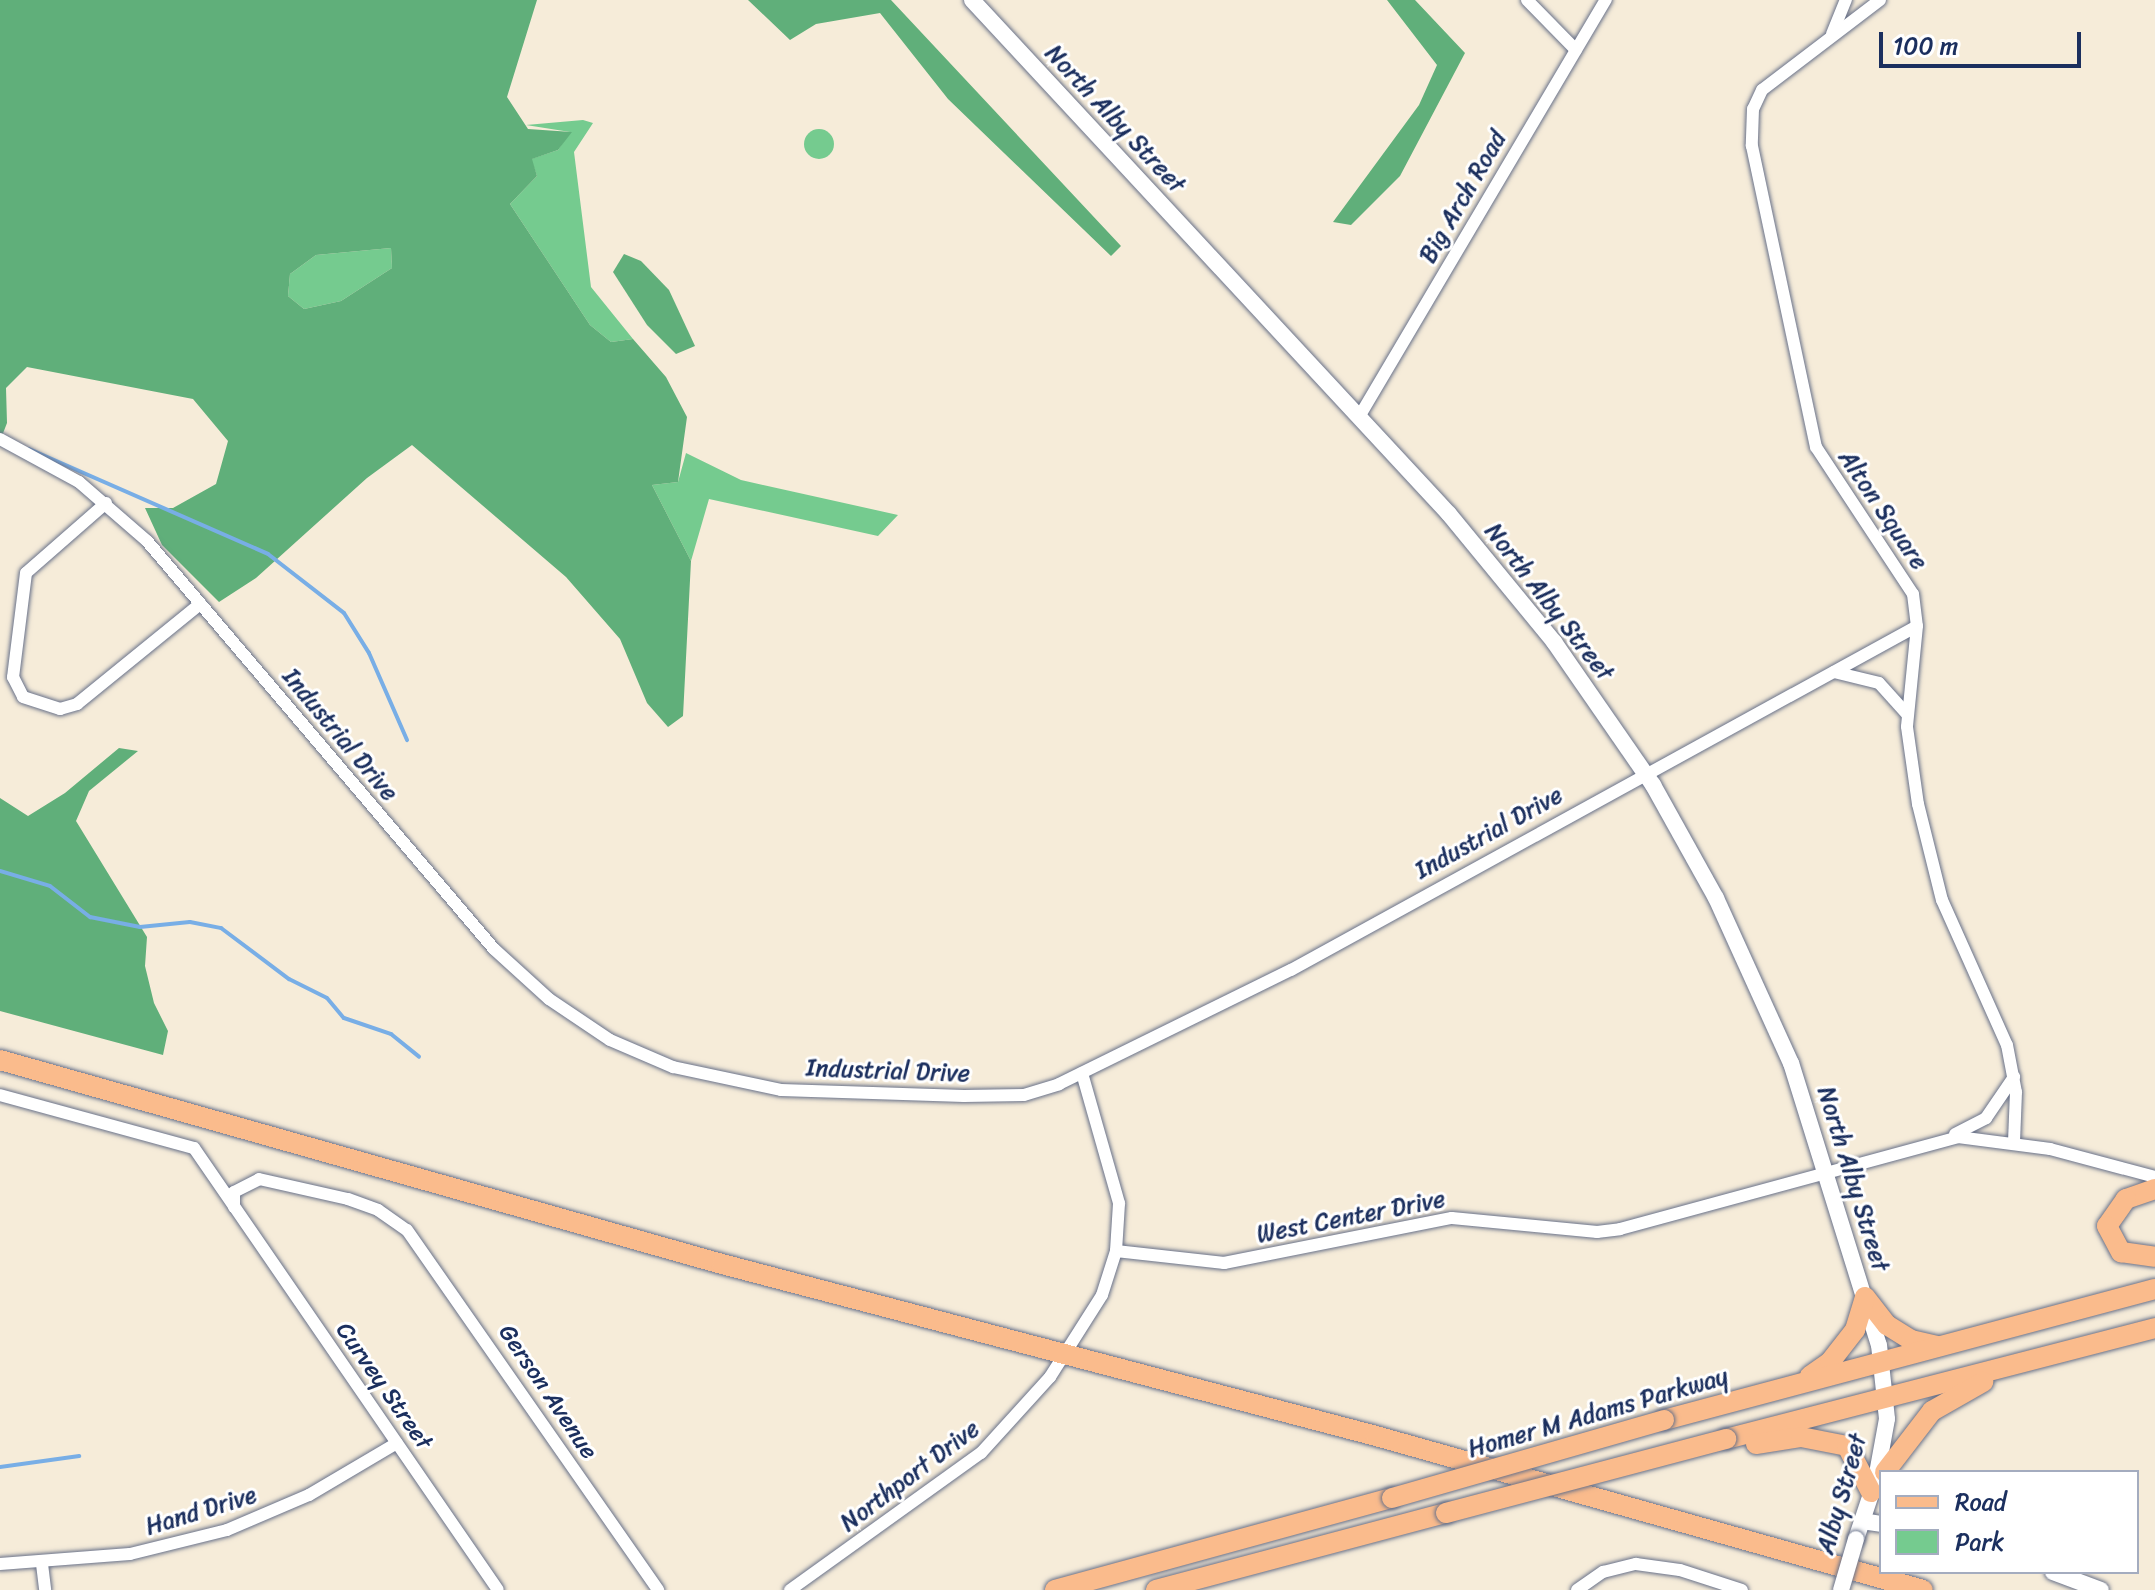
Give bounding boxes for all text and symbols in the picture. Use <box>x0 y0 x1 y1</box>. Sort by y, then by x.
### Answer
scale bar <box>1883 16 2085 66</box>
text: 100 m <box>1893 25 1958 67</box>
street label: North Alby Street <box>1039 39 1191 199</box>
street label: Big Arch Road <box>1414 126 1512 268</box>
street label: Alton Square <box>1833 445 1933 575</box>
street label: North Alby Street <box>1479 518 1619 686</box>
street label: Industrial Drive <box>276 663 404 807</box>
street label: Industrial Drive <box>1410 781 1568 885</box>
street label: Industrial Drive <box>805 1054 971 1088</box>
street label: North Alby Street <box>1811 1083 1895 1275</box>
street label: West Center Drive <box>1254 1185 1448 1249</box>
street label: Curvey Street <box>329 1317 439 1455</box>
street label: Gerson Avenue <box>492 1319 604 1465</box>
street label: Homer M Adams Parkway <box>1466 1362 1730 1464</box>
street label: Northport Drive <box>835 1414 985 1538</box>
street label: Alby Street <box>1811 1431 1873 1557</box>
legend <box>1879 1470 2139 1574</box>
street label: Hand Drive <box>142 1480 260 1542</box>
text: Road <box>1955 1481 2006 1523</box>
text: Park <box>1955 1521 2004 1563</box>

